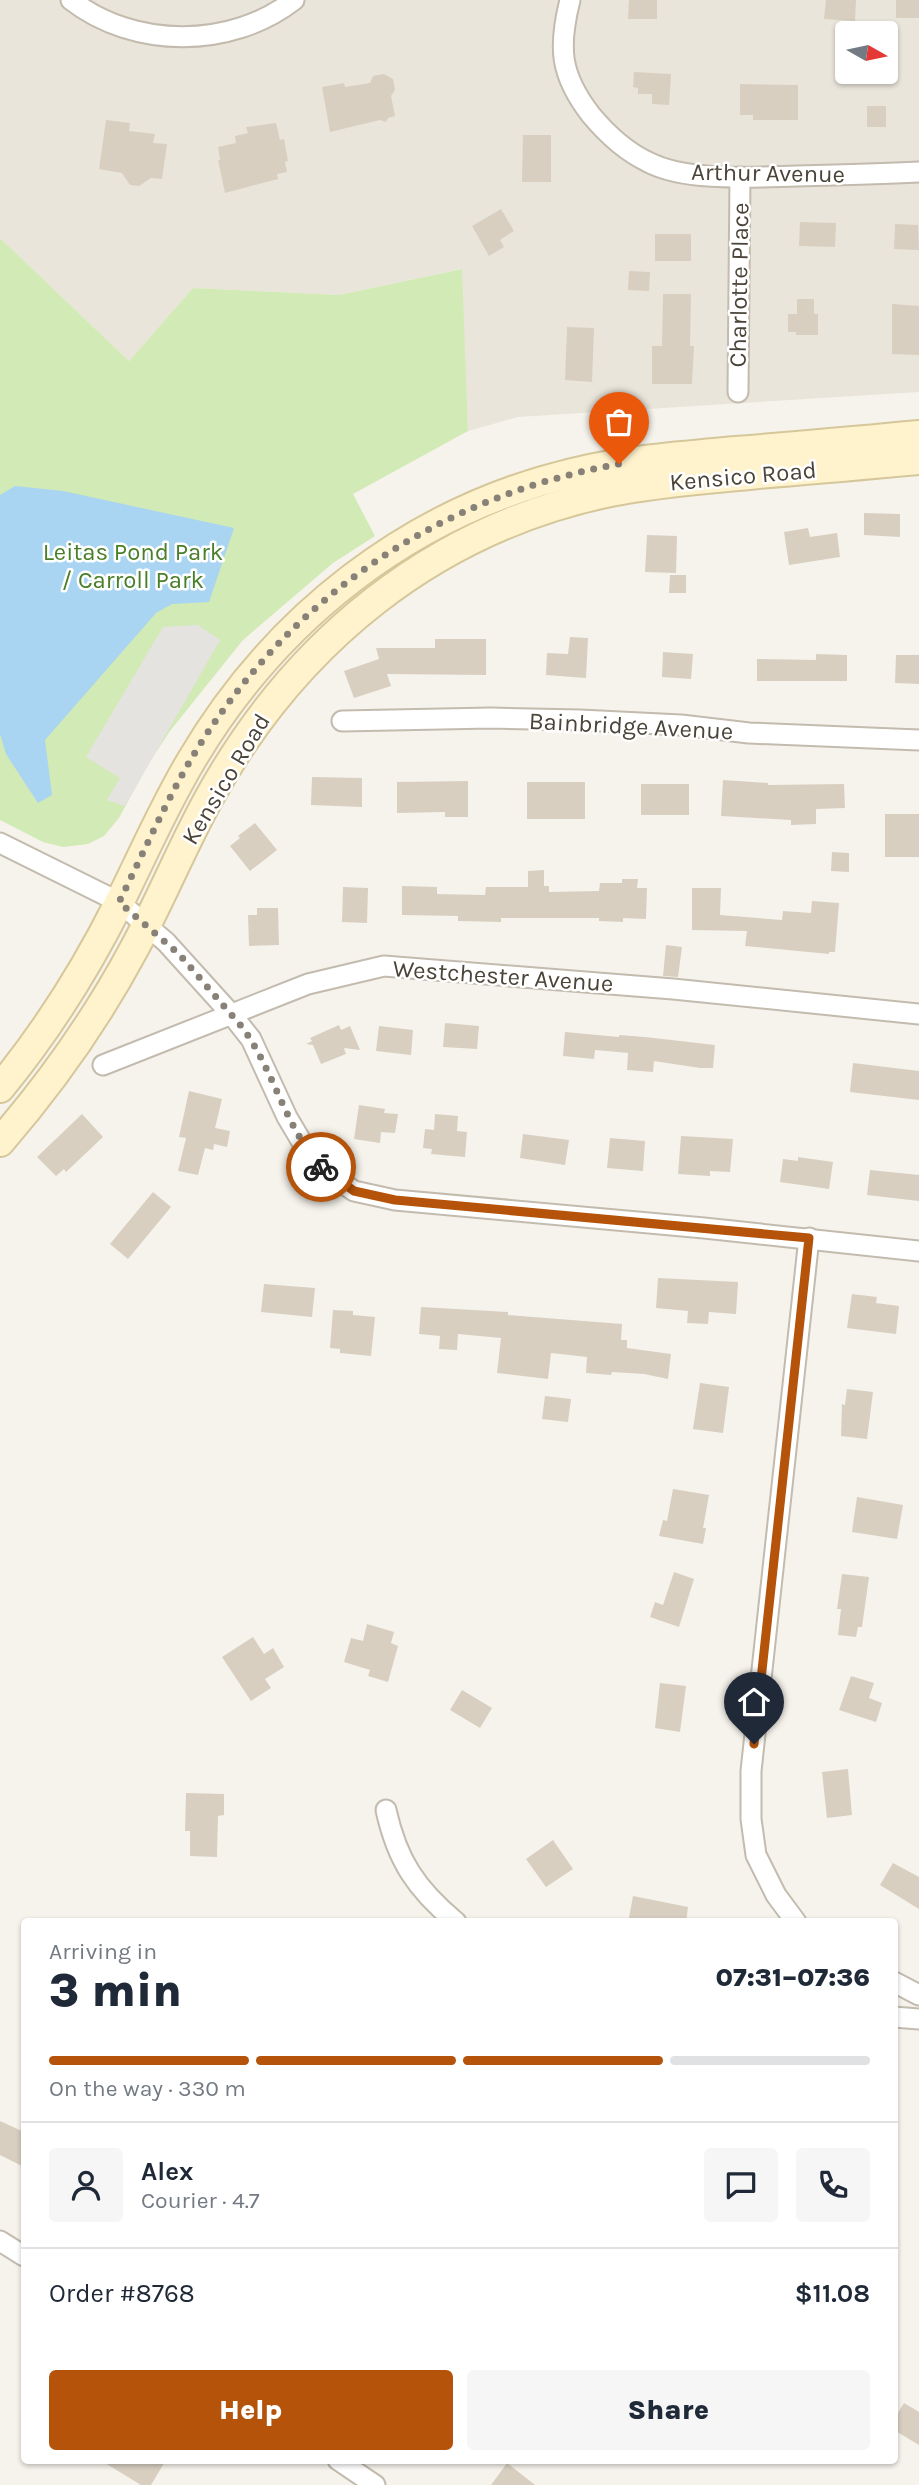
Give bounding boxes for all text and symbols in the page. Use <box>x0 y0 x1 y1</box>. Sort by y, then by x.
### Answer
north arrow <box>835 21 898 84</box>
map controls <box>835 21 898 84</box>
street label: Arthur Avenue <box>691 158 845 188</box>
street label: Charlotte Place <box>724 202 754 368</box>
pin <box>589 392 649 464</box>
icon: bag <box>600 403 638 441</box>
street label: Kensico Road <box>668 456 818 496</box>
park label: Leitas Pond Park / Carroll Park <box>43 538 223 594</box>
street label: Bainbridge Avenue <box>528 707 734 745</box>
street label: Kensico Road <box>176 709 276 849</box>
street label: Westchester Avenue <box>392 954 614 998</box>
courier <box>286 1132 356 1202</box>
icon: bike <box>302 1148 340 1186</box>
pin <box>724 1672 784 1744</box>
icon: home <box>735 1683 773 1721</box>
text: Arriving in <box>49 1938 157 1965</box>
text: 07:31–07:36 <box>716 1962 870 1993</box>
text: 3 min <box>49 1964 182 2018</box>
text: On the way · 330 m <box>49 2075 246 2102</box>
button: person <box>49 2148 123 2222</box>
button: chat <box>704 2148 778 2222</box>
button: phone <box>796 2148 870 2222</box>
text: Alex <box>141 2156 193 2187</box>
text: Courier · 4.7 <box>141 2187 260 2214</box>
text: Order #8768 <box>49 2278 195 2309</box>
text: $11.08 <box>795 2278 870 2309</box>
button: Help <box>49 2370 453 2450</box>
button: Share <box>467 2370 870 2450</box>

